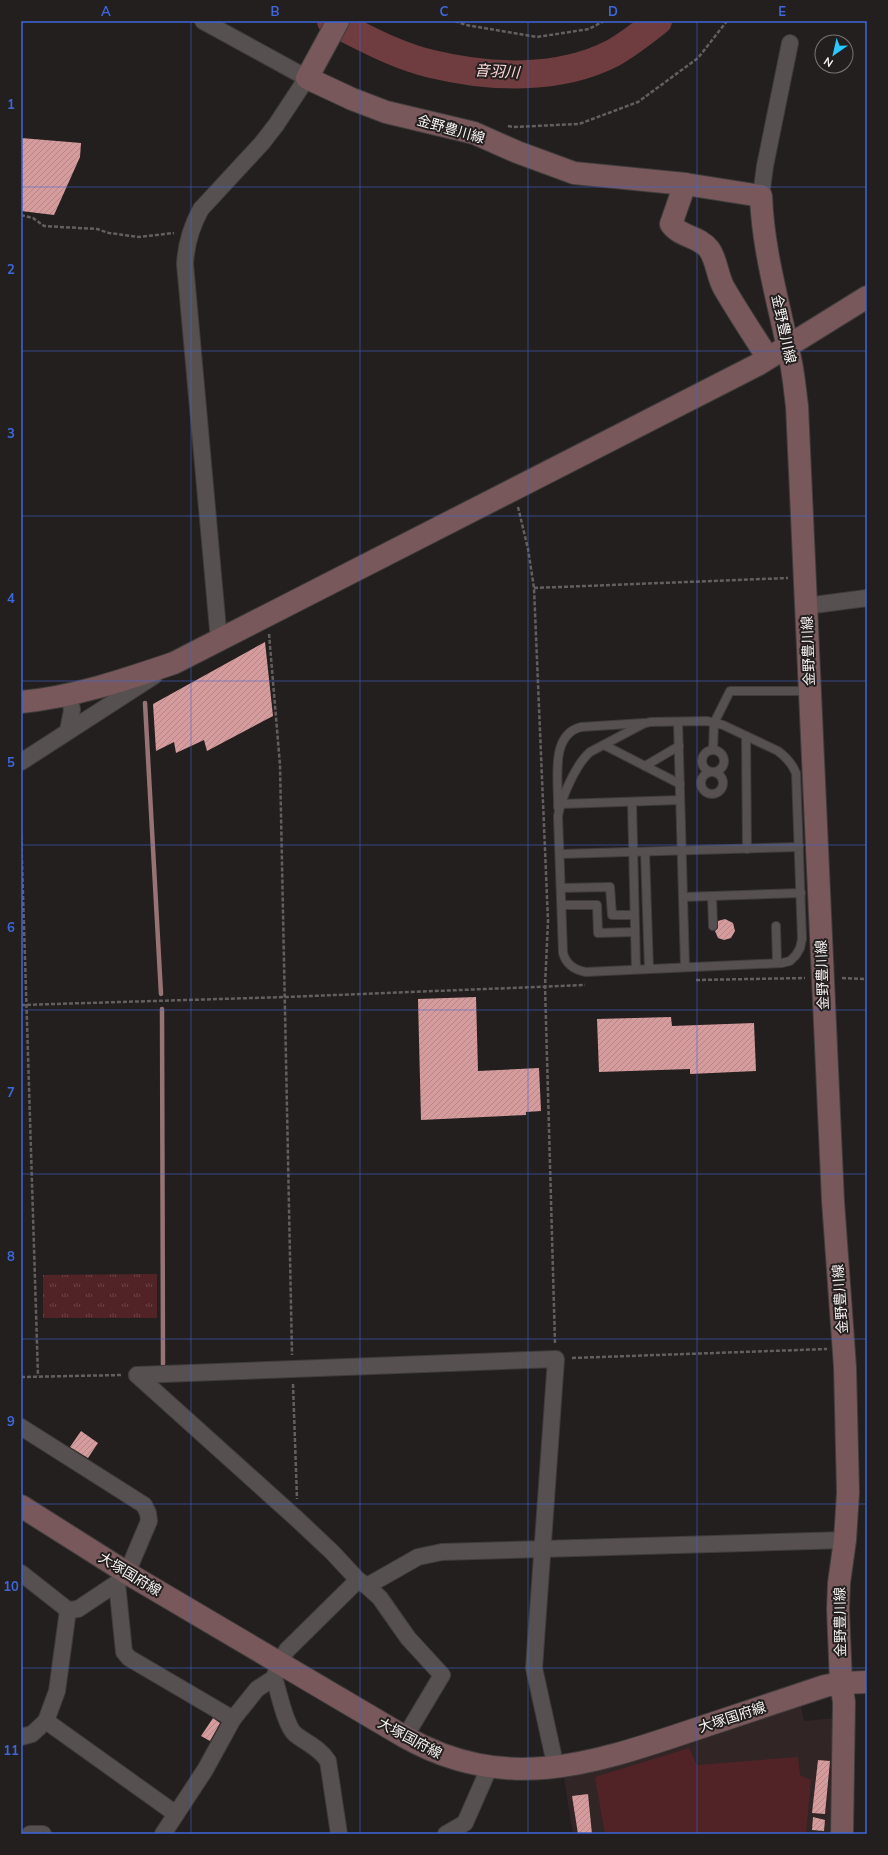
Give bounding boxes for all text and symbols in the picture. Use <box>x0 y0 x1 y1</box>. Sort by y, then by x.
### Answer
text: A <box>101 3 111 19</box>
text: B <box>271 3 280 19</box>
text: C <box>440 3 449 19</box>
text: D <box>608 3 618 19</box>
text: E <box>778 3 786 19</box>
north arrow <box>814 34 854 74</box>
text: N <box>821 54 836 70</box>
water label: 音羽川 <box>474 60 522 82</box>
text: 1 <box>7 96 15 112</box>
street label: 金野豊川線 <box>415 111 487 147</box>
text: 2 <box>7 261 15 277</box>
street label: 金野豊川線 <box>768 293 800 365</box>
text: 3 <box>7 425 15 441</box>
text: 4 <box>7 590 15 606</box>
street label: 金野豊川線 <box>798 616 818 686</box>
text: 5 <box>7 754 15 770</box>
text: 6 <box>7 919 15 935</box>
street label: 金野豊川線 <box>812 940 832 1010</box>
text: 7 <box>7 1084 15 1100</box>
text: 8 <box>7 1248 15 1264</box>
street label: 金野豊川線 <box>829 1263 851 1335</box>
text: 9 <box>7 1413 15 1429</box>
street label: 大塚国府線 <box>95 1548 165 1600</box>
text: 10 <box>3 1578 19 1594</box>
street label: 金野豊川線 <box>830 1587 850 1657</box>
street label: 大塚国府線 <box>696 1698 768 1736</box>
street label: 大塚国府線 <box>375 1714 445 1762</box>
text: 11 <box>3 1742 19 1758</box>

